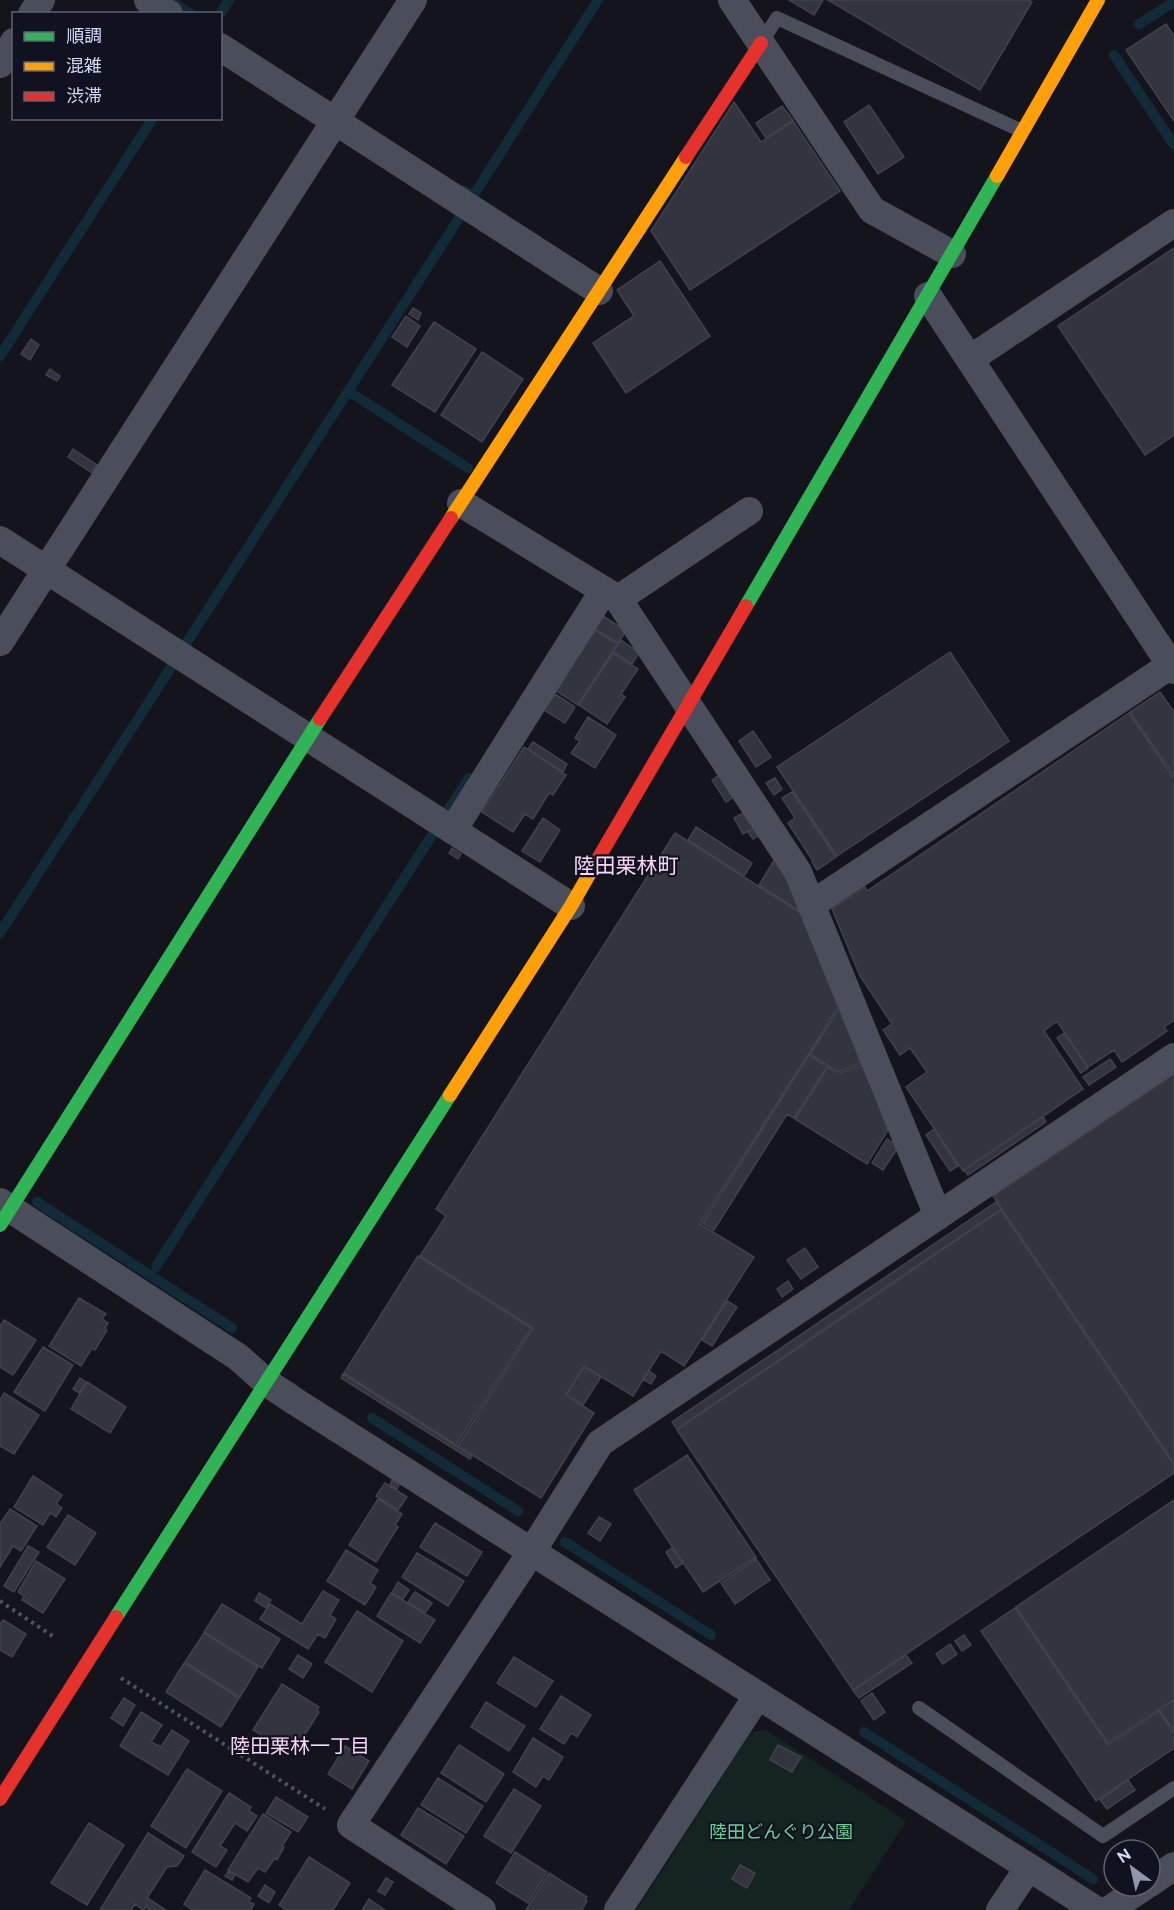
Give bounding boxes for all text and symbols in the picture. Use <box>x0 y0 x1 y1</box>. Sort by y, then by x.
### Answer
legend <box>12 12 222 120</box>
text: 順調 <box>66 25 102 46</box>
text: 混雑 <box>66 55 102 76</box>
text: 渋滞 <box>66 85 102 106</box>
district label: 陸田栗林町 <box>574 853 679 878</box>
district label: 陸田栗林一丁目 <box>230 1734 370 1758</box>
park label: 陸田どんぐり公園 <box>709 1821 853 1842</box>
north arrow <box>1102 1838 1162 1898</box>
text: N <box>1114 1845 1134 1867</box>

